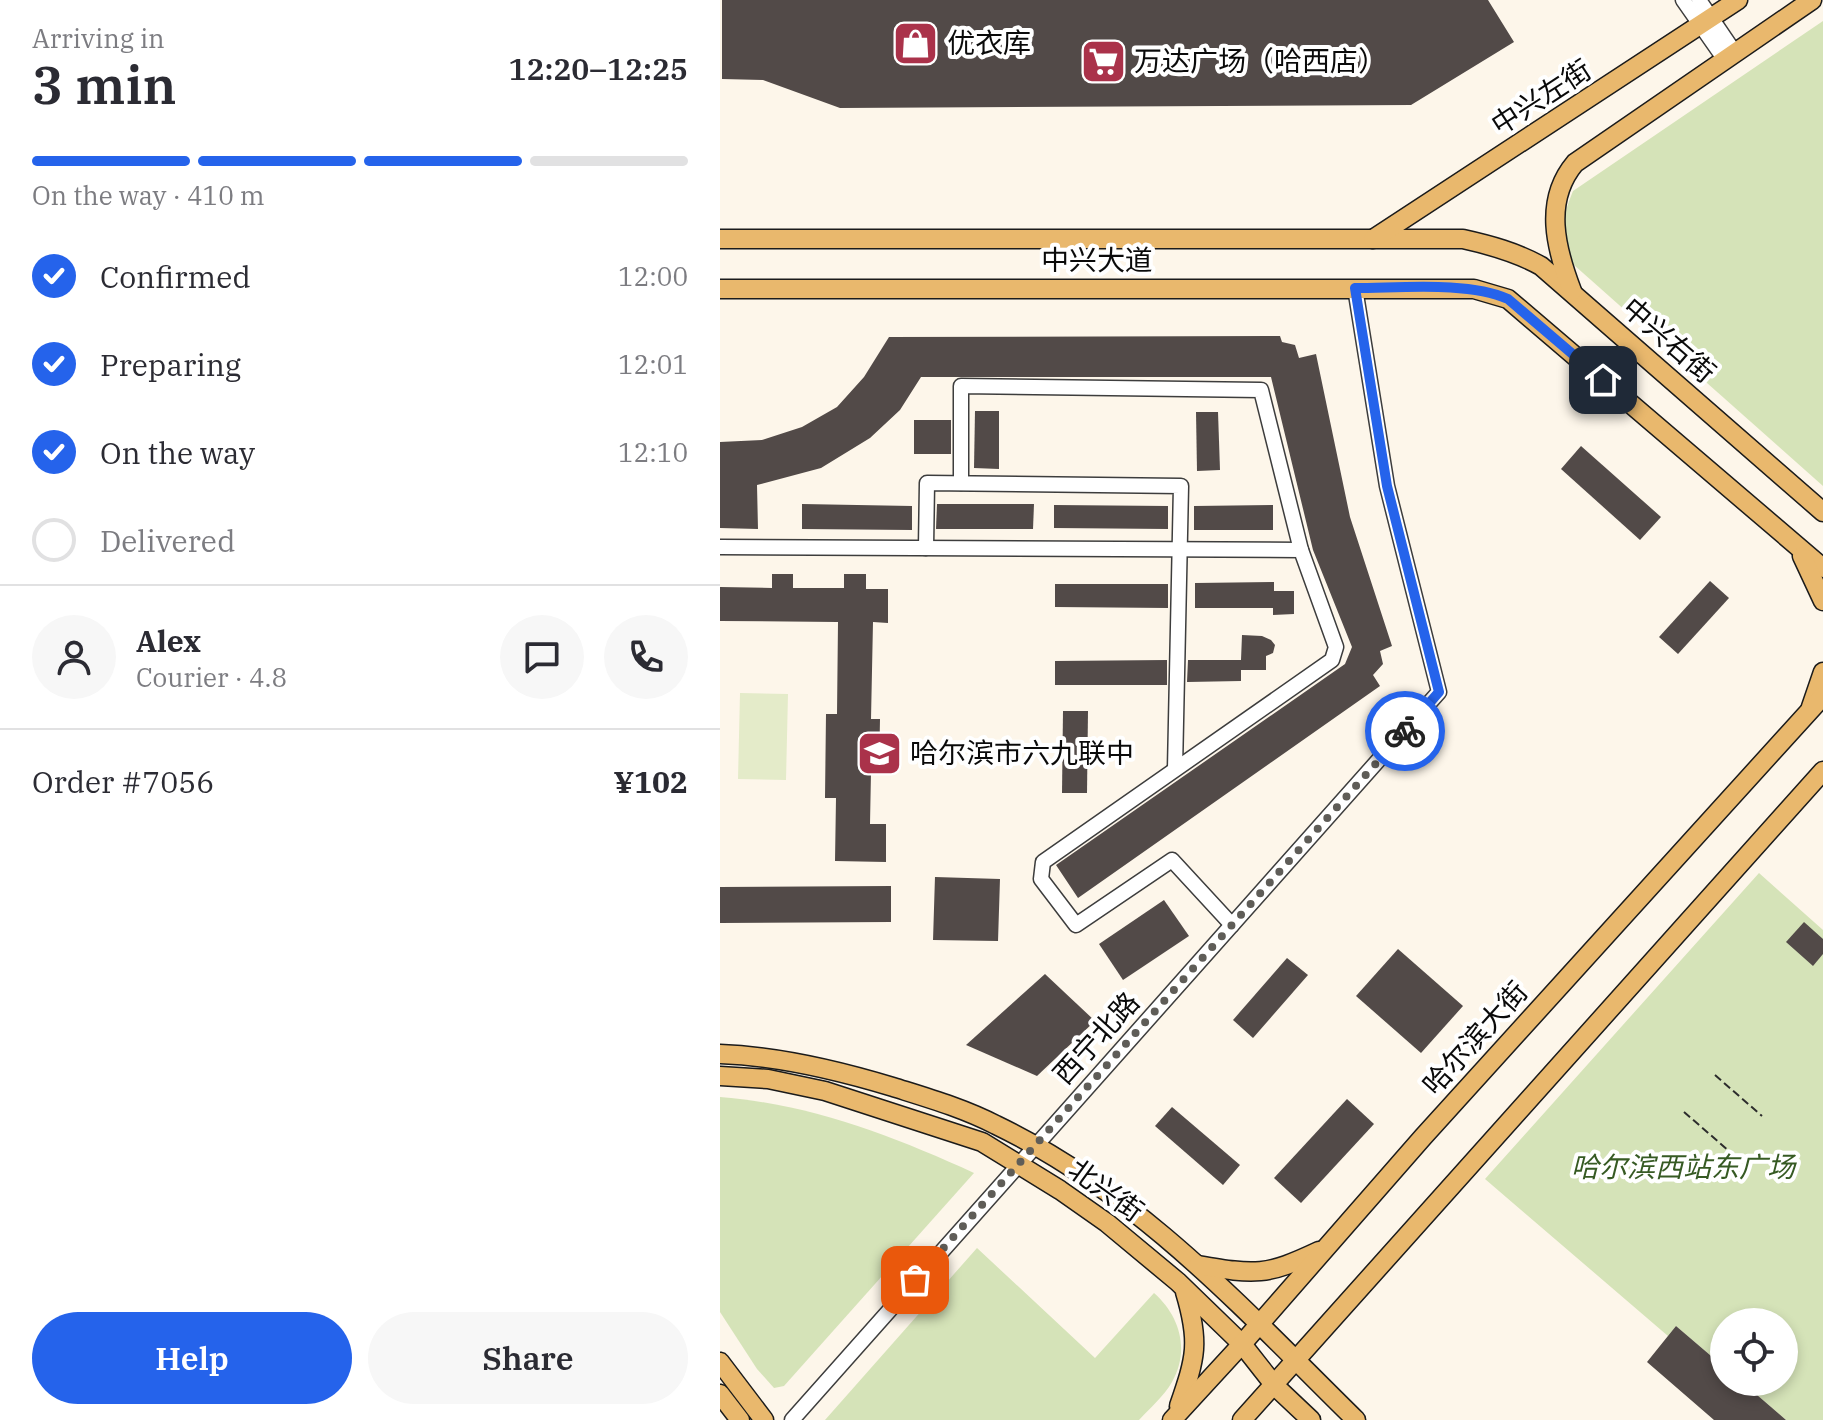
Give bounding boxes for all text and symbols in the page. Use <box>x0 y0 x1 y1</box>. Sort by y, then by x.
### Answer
shop icon: 优衣库 <box>892 19 940 67</box>
text: Arriving in <box>32 21 165 55</box>
place label: 优衣库 <box>947 24 1031 61</box>
supermarket icon: 万达广场（哈西店） <box>1079 37 1127 85</box>
place label: 万达广场（哈西店） <box>1134 42 1386 79</box>
text: 12:20–12:25 <box>508 49 688 88</box>
text: 3 min <box>32 51 177 118</box>
street label: 中兴左街 <box>1484 51 1598 143</box>
text: On the way · 410 m <box>32 178 265 212</box>
street label: 中兴大道 <box>1041 241 1153 278</box>
icon: check <box>32 254 76 298</box>
text: Confirmed <box>100 257 251 296</box>
text: 12:00 <box>618 259 688 293</box>
street label: 中兴右街 <box>1615 289 1724 390</box>
icon: check <box>32 342 76 386</box>
text: Preparing <box>100 345 241 384</box>
pin <box>1569 346 1637 414</box>
text: 12:01 <box>618 347 688 381</box>
icon: home <box>1581 358 1625 402</box>
icon: check <box>32 430 76 474</box>
text: On the way <box>100 433 255 472</box>
text: 12:10 <box>618 435 688 469</box>
text: Delivered <box>100 521 235 560</box>
button: person <box>32 615 116 699</box>
button: chat <box>500 615 584 699</box>
button: phone <box>604 615 688 699</box>
text: Alex <box>136 621 201 660</box>
text: Courier · 4.8 <box>136 660 287 694</box>
courier <box>1365 691 1445 771</box>
icon: bike <box>1383 709 1427 753</box>
school or university icon: 哈尔滨市六九联中 <box>855 729 903 777</box>
place label: 哈尔滨市六九联中 <box>910 734 1134 771</box>
text: Order #7056 <box>32 762 214 801</box>
text: ¥102 <box>614 762 688 801</box>
street label: 哈尔滨大街 <box>1414 973 1535 1102</box>
street label: 西宁北路 <box>1044 984 1147 1092</box>
park label: 哈尔滨西站东广场 <box>1571 1148 1797 1185</box>
street label: 北兴街 <box>1061 1150 1151 1229</box>
pin <box>881 1246 949 1314</box>
icon: bag <box>893 1258 937 1302</box>
map controls <box>1710 1308 1798 1396</box>
button: locate <box>1710 1308 1798 1396</box>
button: Help <box>32 1312 352 1404</box>
button: Share <box>368 1312 688 1404</box>

